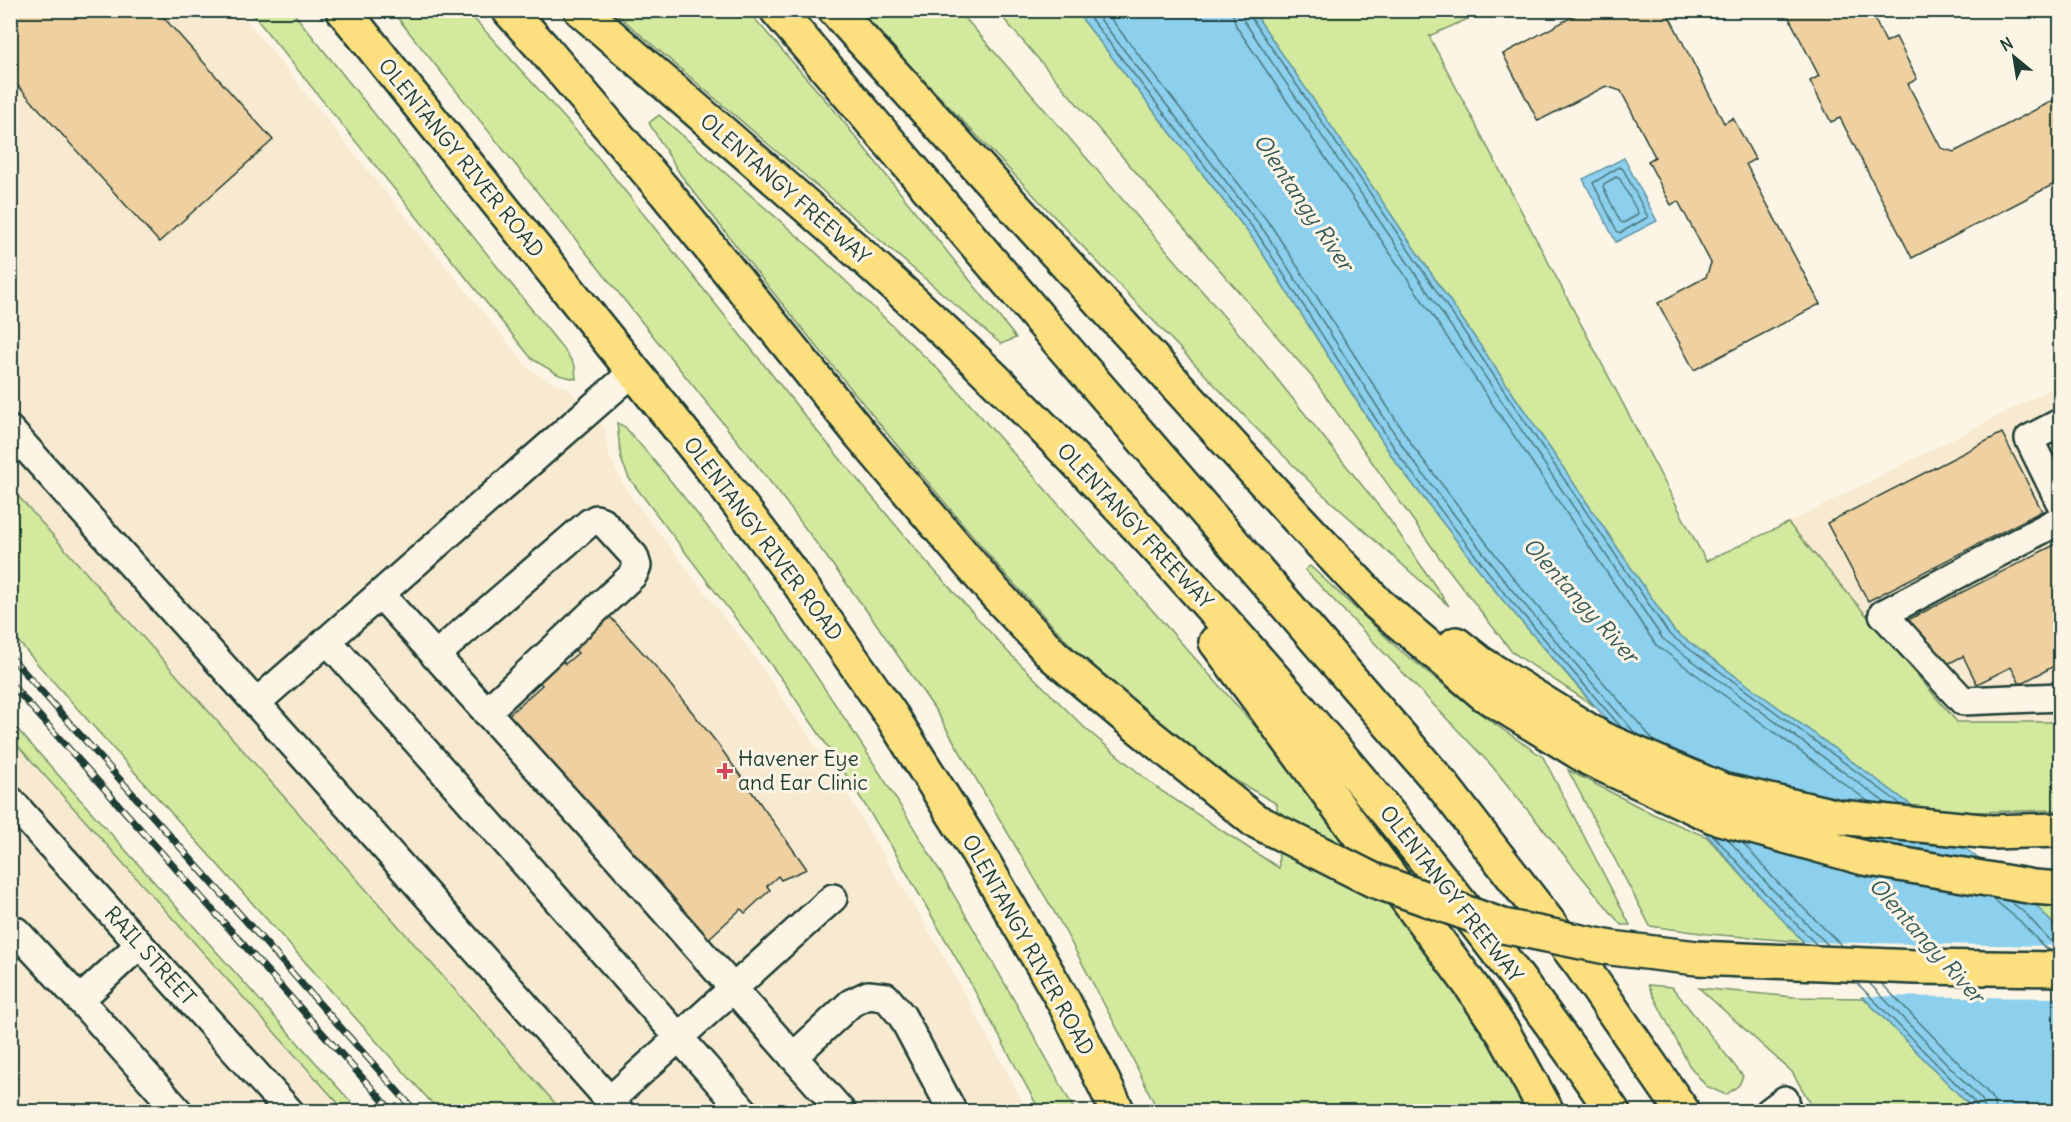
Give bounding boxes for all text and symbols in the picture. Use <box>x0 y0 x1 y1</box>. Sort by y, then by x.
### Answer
north arrow <box>1984 27 2044 87</box>
text: N <box>1997 33 2016 55</box>
street label: OLENTANGY RIVER ROAD <box>373 53 550 263</box>
street label: OLENTANGY FREEWAY <box>695 107 876 270</box>
water label: Olentangy River <box>1248 128 1362 278</box>
street label: OLENTANGY RIVER ROAD <box>678 431 849 646</box>
street label: OLENTANGY FREEWAY <box>1051 437 1220 615</box>
water label: Olentangy River <box>1517 531 1647 671</box>
place label: Havener Eye and Ear Clinic <box>738 745 868 796</box>
marker: Havener Eye and Ear Clinic <box>716 762 734 780</box>
street label: OLENTANGY FREEWAY <box>1374 800 1529 988</box>
street label: OLENTANGY RIVER ROAD <box>956 829 1101 1060</box>
water label: Olentangy River <box>1863 871 1993 1011</box>
street label: RAIL STREET <box>99 901 202 1011</box>

